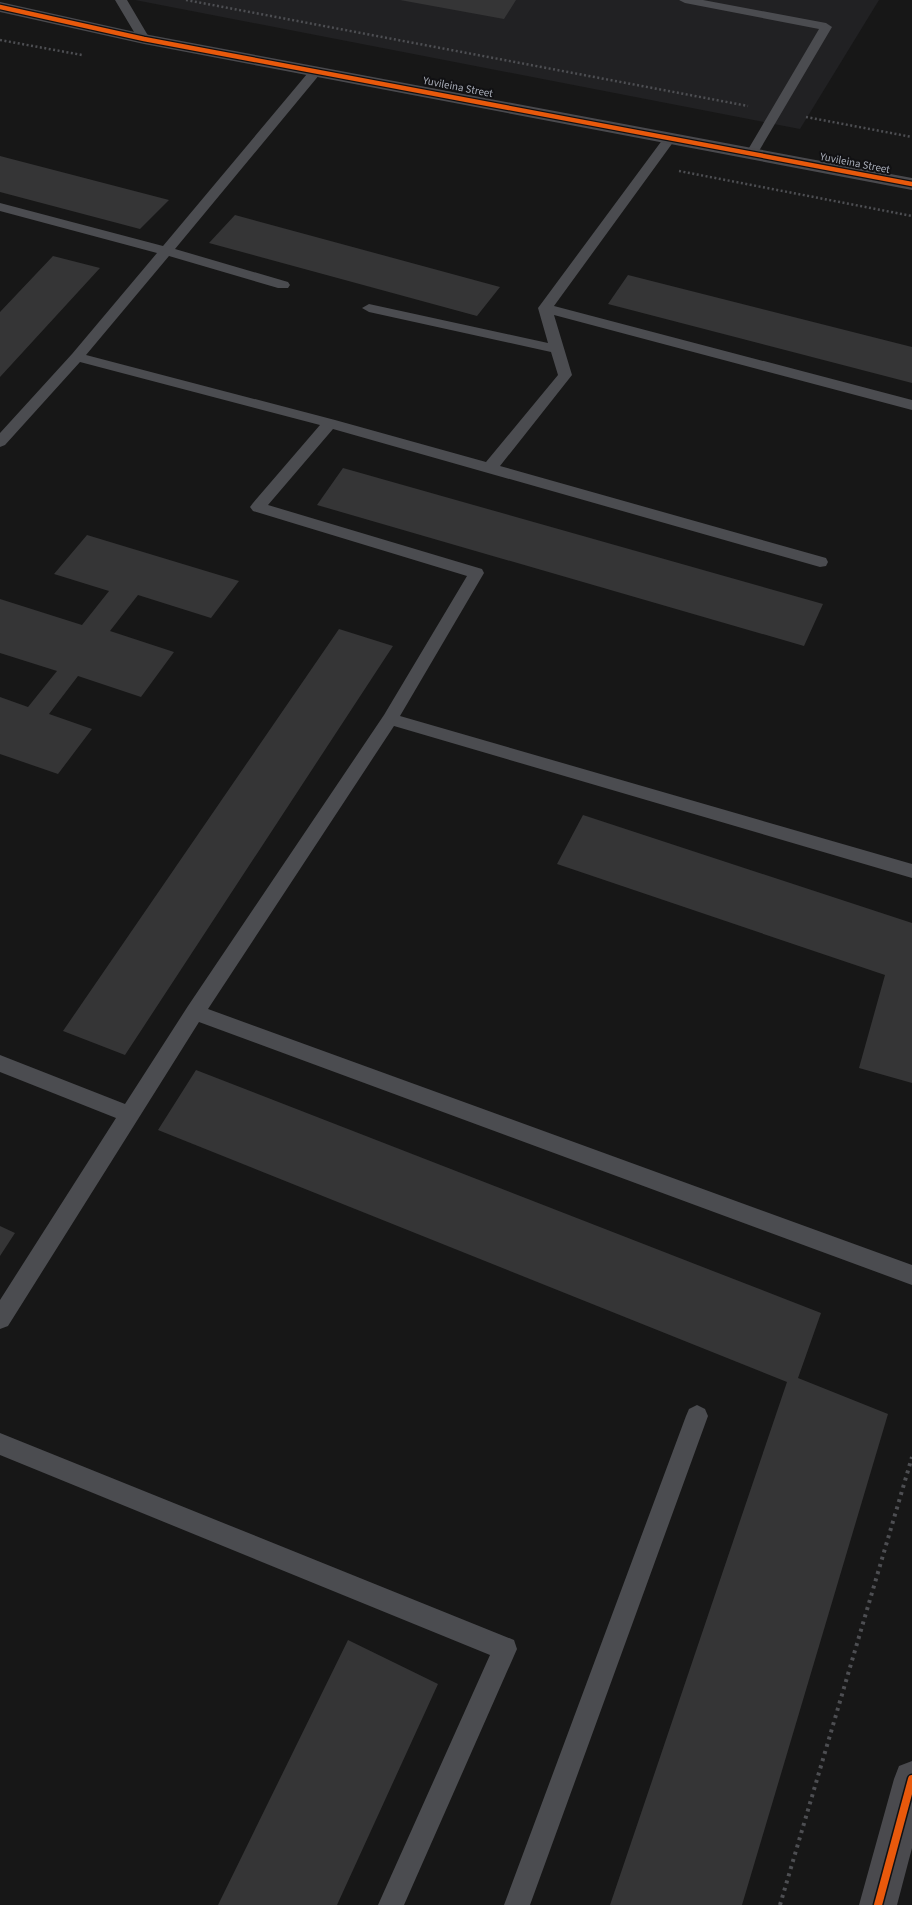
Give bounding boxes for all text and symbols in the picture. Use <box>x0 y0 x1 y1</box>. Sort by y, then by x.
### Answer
street label: Yuvileina Street <box>421 73 495 101</box>
street label: Yuvileina Street <box>818 149 892 177</box>

